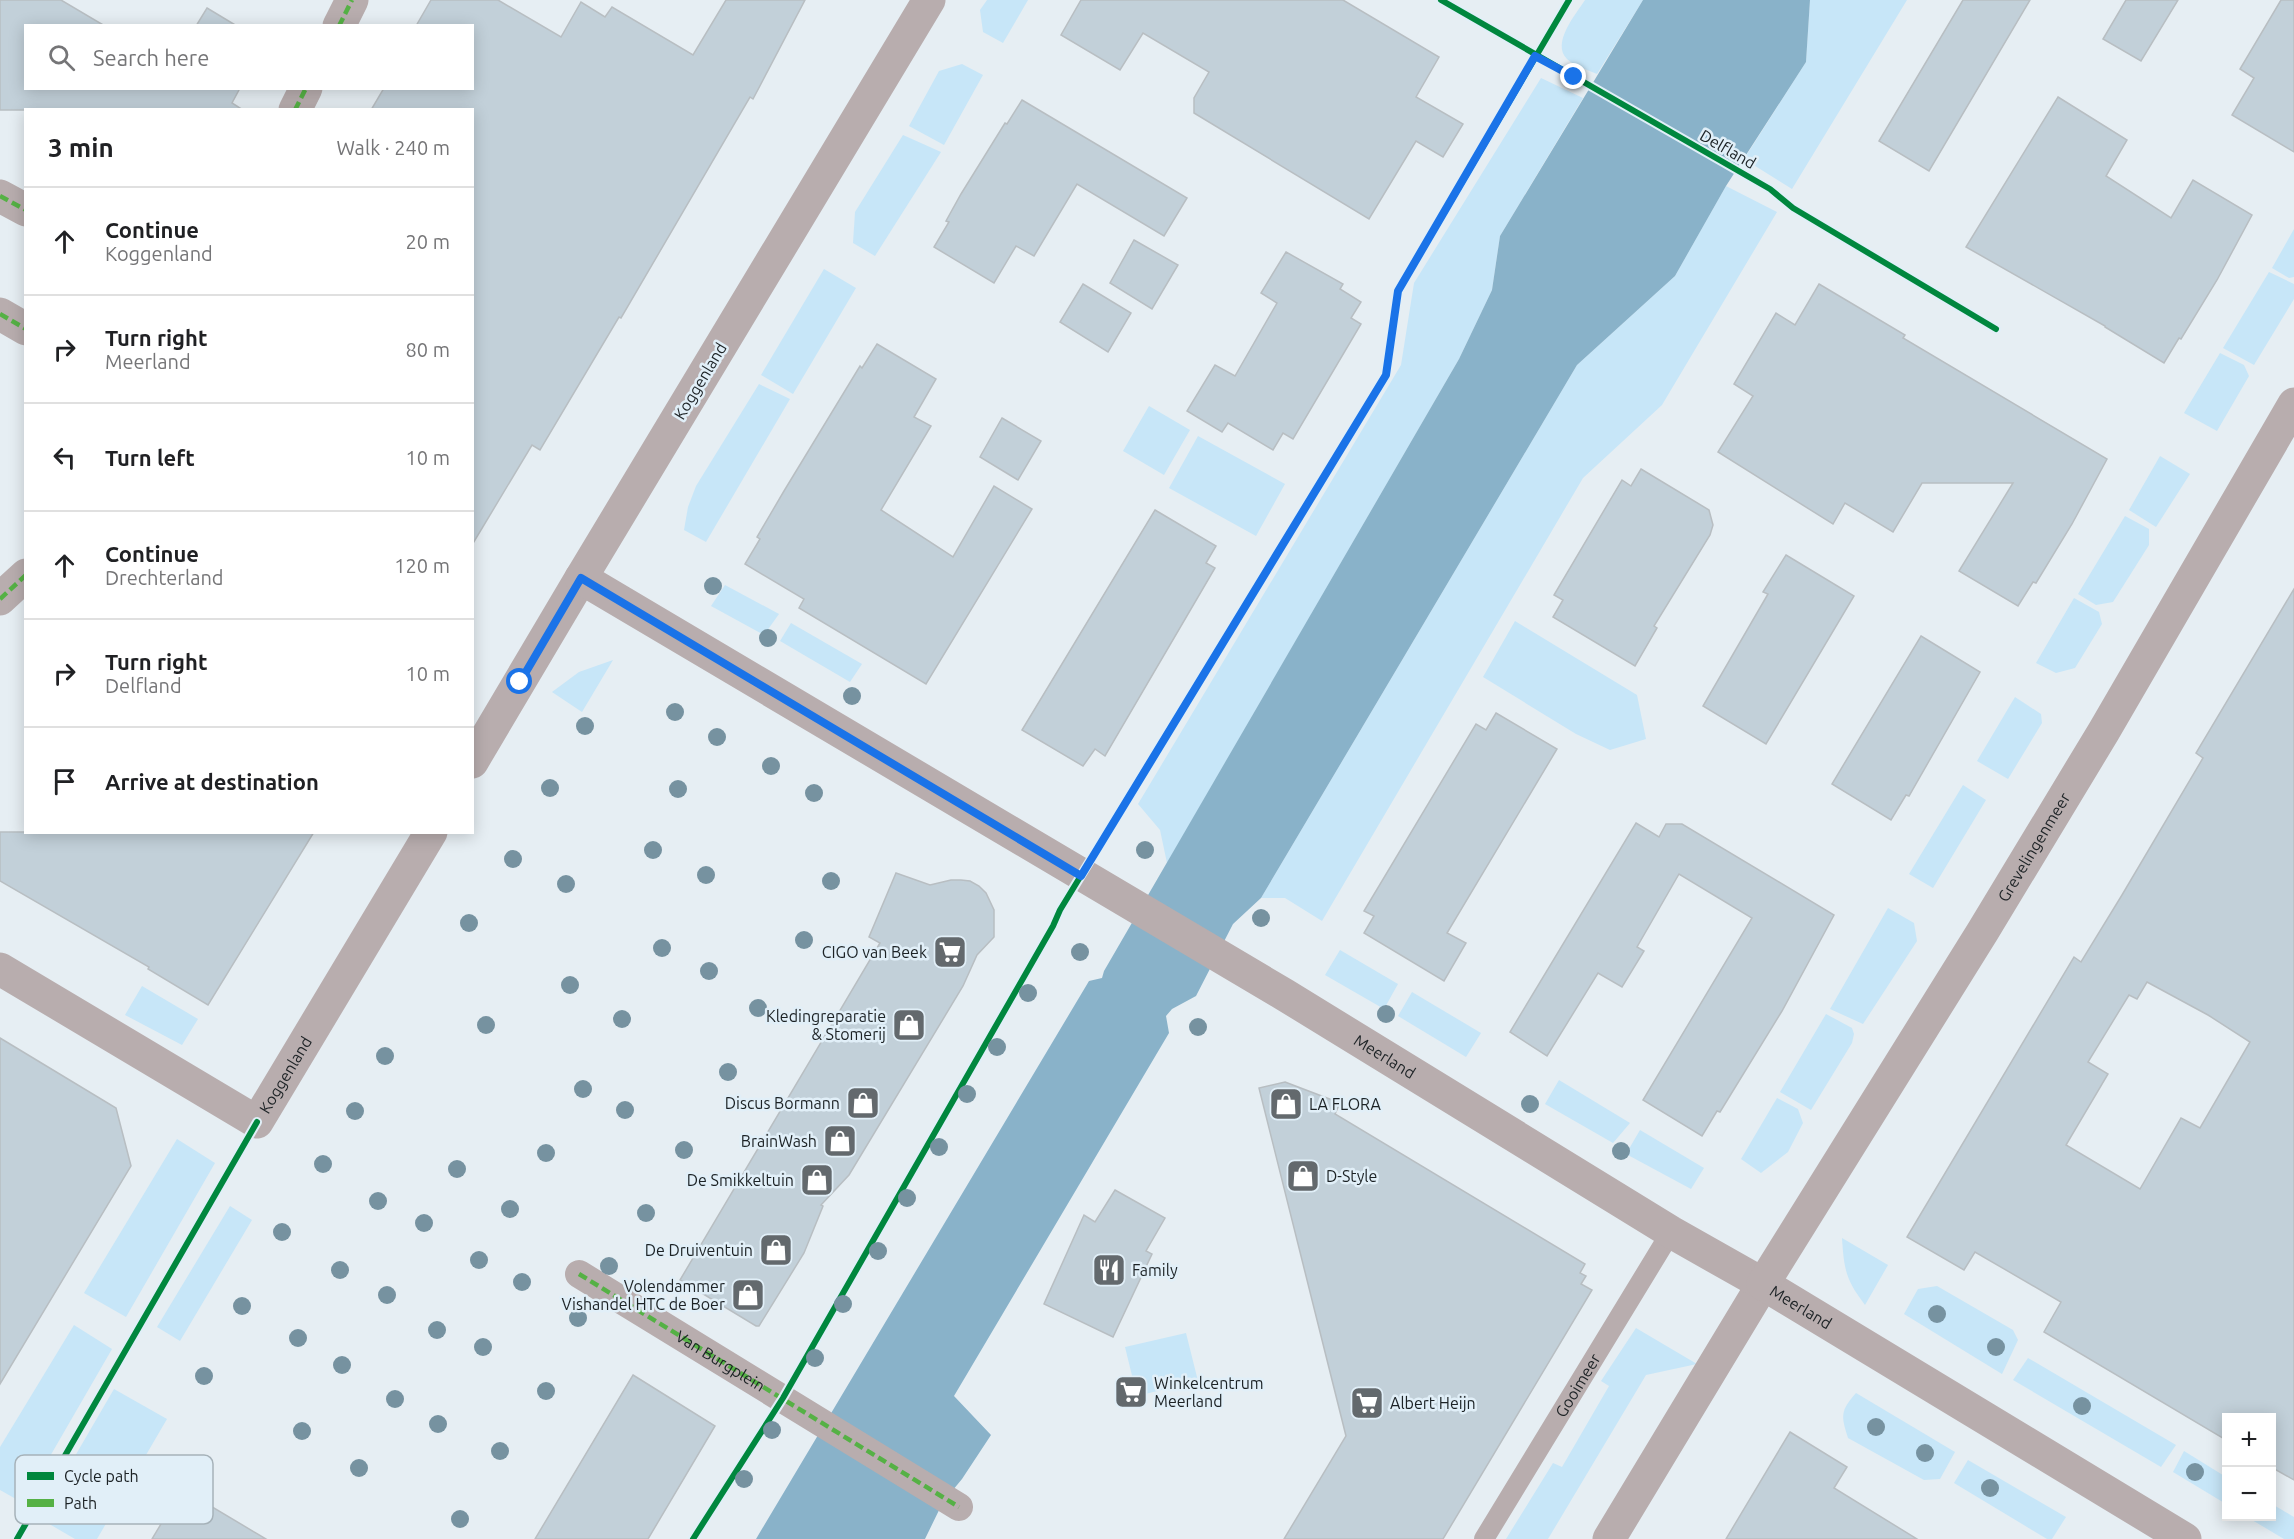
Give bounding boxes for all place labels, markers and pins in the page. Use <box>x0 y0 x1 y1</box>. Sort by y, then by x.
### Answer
supermarket icon: CIGO van Beek <box>932 934 968 970</box>
place label: CIGO van Beek <box>822 943 927 961</box>
place label: Kledingreparatie & Stomerij <box>766 1007 886 1043</box>
shop icon: Kledingreparatie & Stomerij <box>891 1007 927 1043</box>
shop icon: Discus Bormann <box>845 1085 881 1121</box>
shop icon: LA FLORA <box>1268 1086 1304 1122</box>
place label: Discus Bormann <box>725 1094 840 1112</box>
place label: LA FLORA <box>1309 1095 1382 1113</box>
shop icon: BrainWash <box>822 1123 858 1159</box>
place label: BrainWash <box>741 1132 817 1150</box>
shop icon: D-Style <box>1285 1158 1321 1194</box>
shop icon: De Smikkeltuin <box>799 1162 835 1198</box>
place label: D-Style <box>1326 1167 1377 1185</box>
place label: De Smikkeltuin <box>687 1171 794 1189</box>
shop icon: De Druiventuin <box>758 1232 794 1268</box>
place label: De Druiventuin <box>645 1241 753 1259</box>
restaurant icon: Family <box>1091 1252 1127 1288</box>
place label: Family <box>1132 1261 1178 1279</box>
place label: Volendammer Vishandel HTC de Boer <box>561 1277 725 1313</box>
shop icon: Volendammer Vishandel HTC de Boer <box>730 1277 766 1313</box>
supermarket icon: Winkelcentrum Meerland <box>1113 1374 1149 1410</box>
place label: Winkelcentrum Meerland <box>1154 1374 1264 1410</box>
supermarket icon: Albert Heijn <box>1349 1385 1385 1421</box>
place label: Albert Heijn <box>1390 1394 1476 1412</box>

